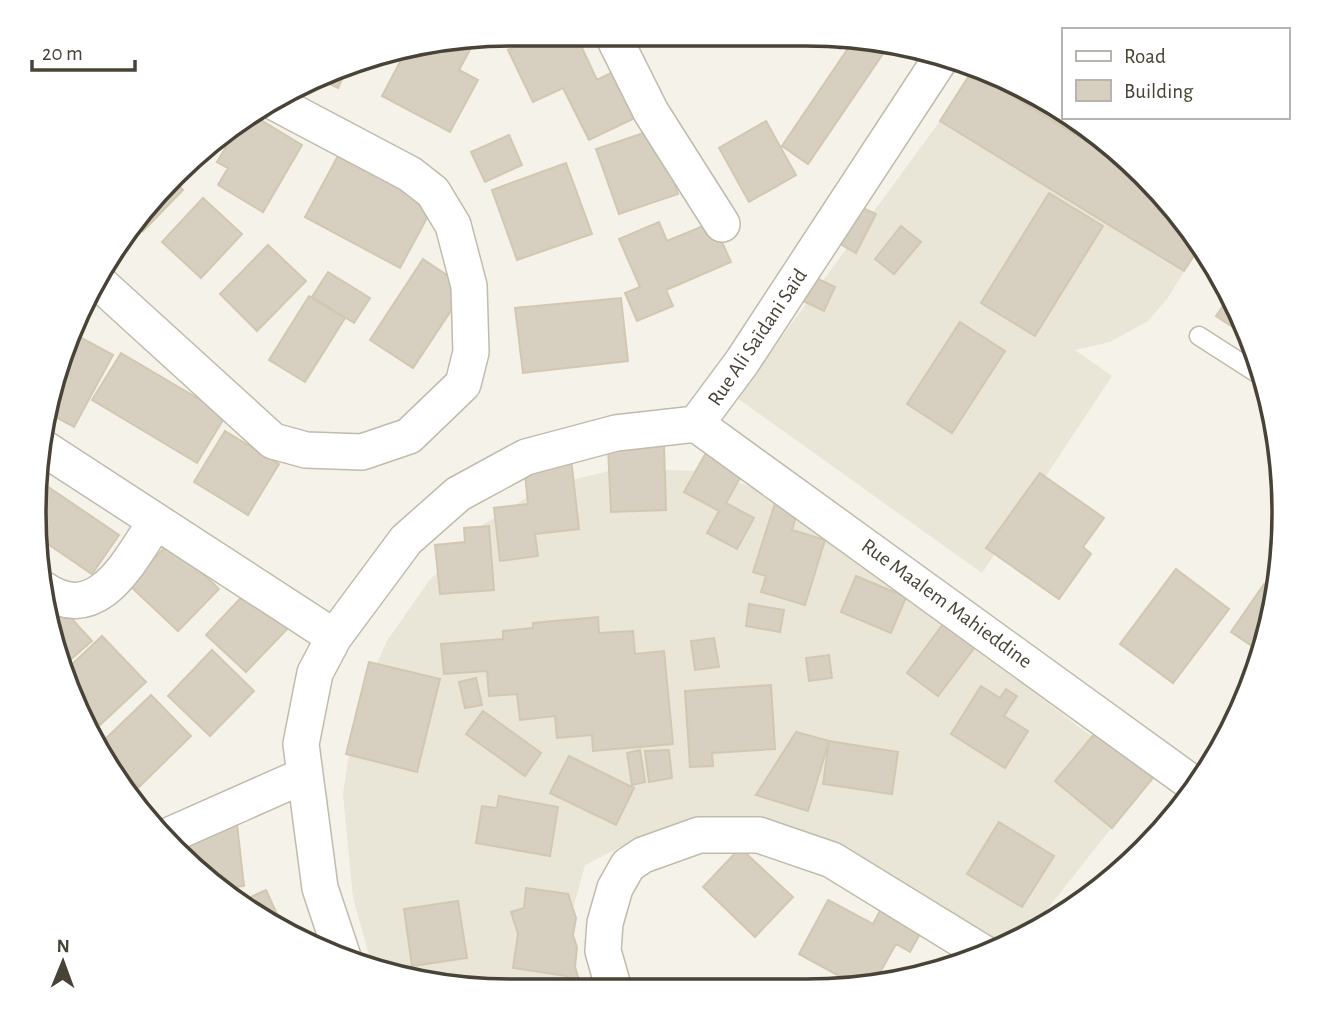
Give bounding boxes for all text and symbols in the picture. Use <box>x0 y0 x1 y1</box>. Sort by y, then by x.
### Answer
scale bar <box>32 28 135 72</box>
legend <box>1062 28 1289 119</box>
text: 20 m <box>42 43 83 64</box>
text: Road <box>1124 46 1166 67</box>
text: Building <box>1124 81 1194 102</box>
street label: Rue Ali Saïdani Saïd <box>704 265 811 410</box>
street label: Rue Maalem Mahieddine <box>858 535 1036 672</box>
north arrow <box>28 927 98 997</box>
text: N <box>56 937 70 956</box>

